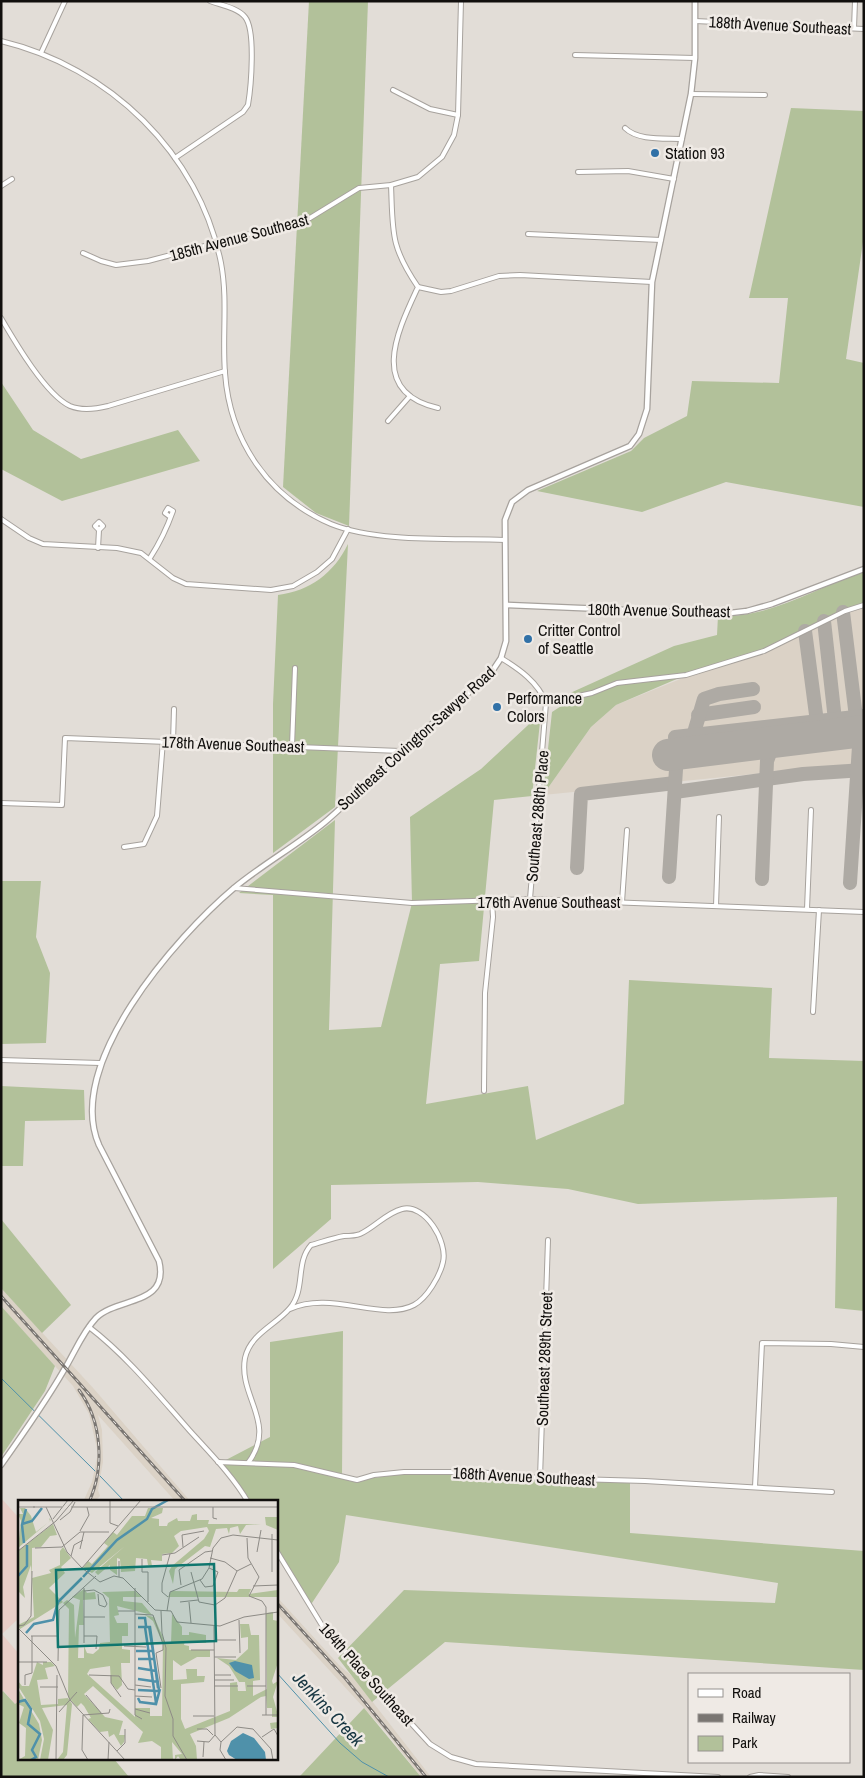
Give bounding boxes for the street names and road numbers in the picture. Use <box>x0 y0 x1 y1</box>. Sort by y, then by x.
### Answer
street label: 188th Avenue Southeast <box>708 10 852 40</box>
street label: 185th Avenue Southeast <box>167 208 311 266</box>
street label: 180th Avenue Southeast <box>587 598 731 622</box>
street label: Southeast Covington-Sawyer Road <box>332 661 500 815</box>
street label: 178th Avenue Southeast <box>161 731 305 757</box>
street label: Southeast 288th Place <box>520 749 554 883</box>
street label: 176th Avenue Southeast <box>478 891 621 913</box>
street label: Southeast 289th Street <box>531 1291 557 1426</box>
street label: 168th Avenue Southeast <box>452 1461 596 1491</box>
street label: 164th Place Southeast <box>315 1618 420 1731</box>

